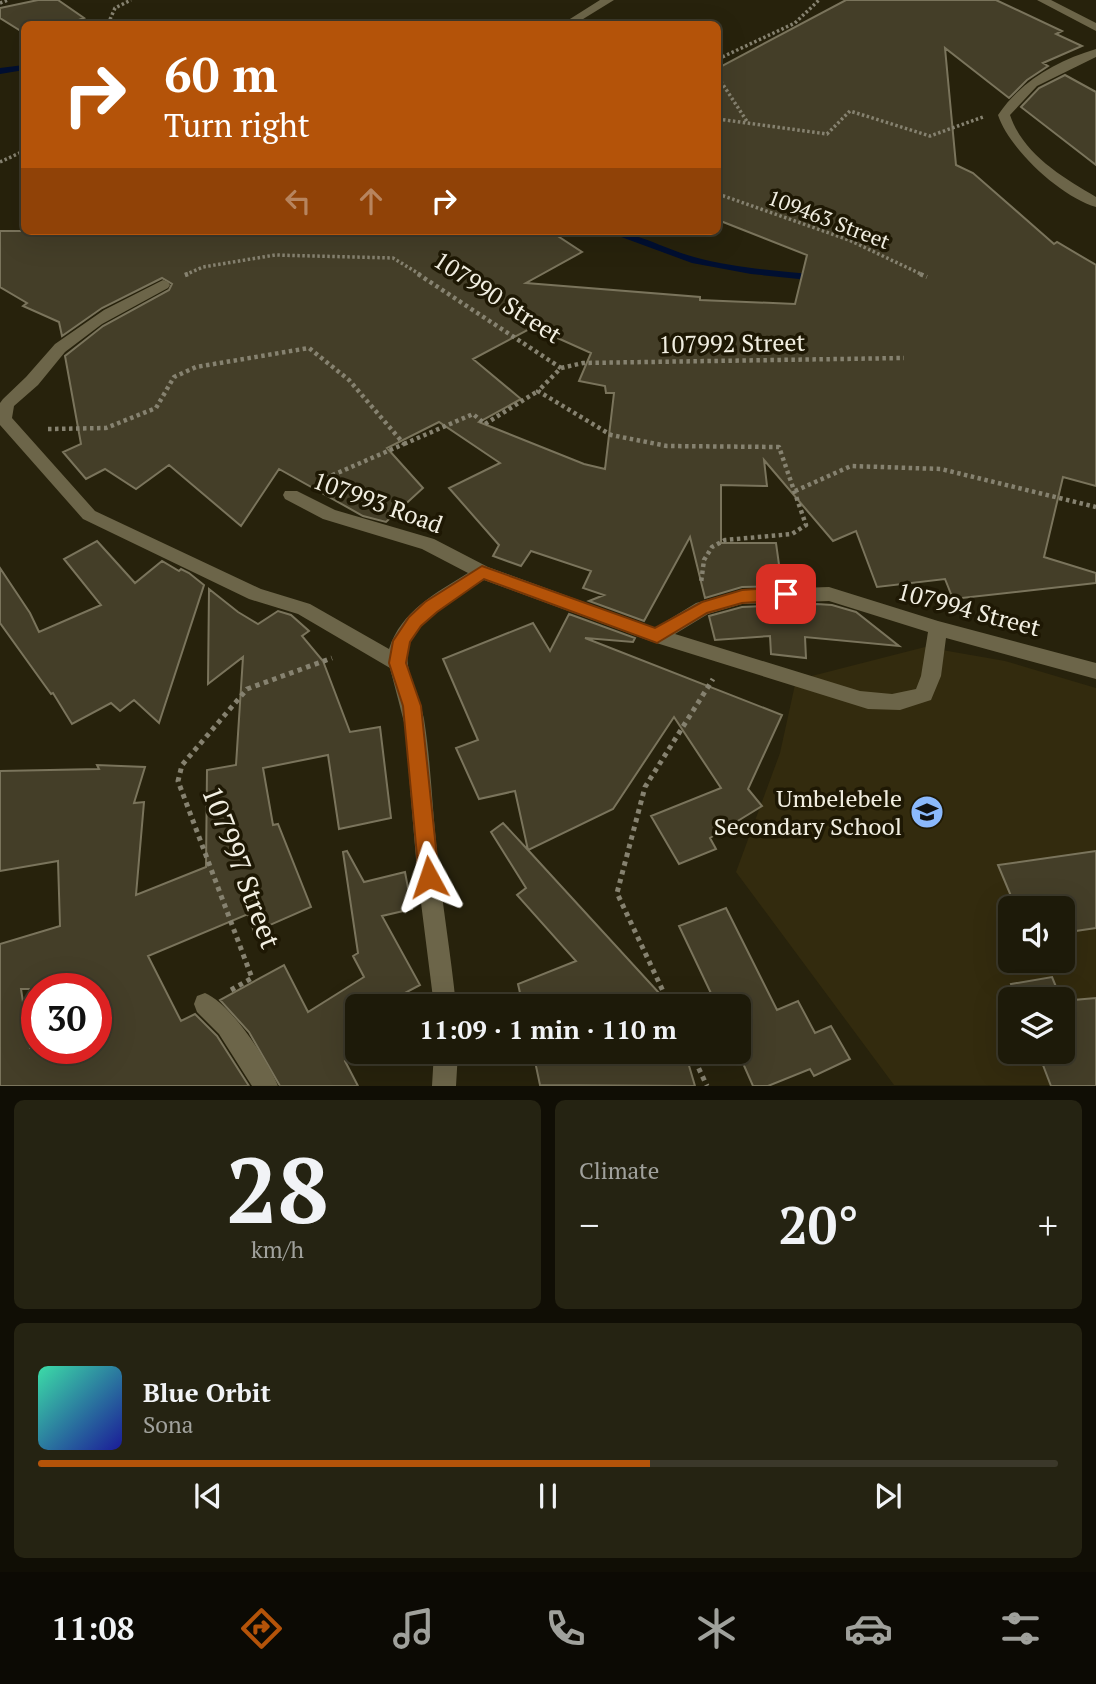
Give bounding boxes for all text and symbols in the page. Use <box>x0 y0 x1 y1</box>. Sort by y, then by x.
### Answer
text: 60 m <box>164 41 278 106</box>
icon: right <box>49 49 140 140</box>
text: Turn right <box>164 104 310 146</box>
icon: left <box>279 182 317 220</box>
icon: ahead <box>352 182 390 220</box>
icon: right <box>425 182 463 220</box>
street label: 109463 Street <box>764 183 894 255</box>
street label: 107990 Street <box>428 244 568 350</box>
street label: 107992 Street <box>658 326 806 360</box>
street label: 107993 Road <box>309 464 447 540</box>
pin <box>756 564 816 624</box>
icon: arrive <box>767 575 805 613</box>
street label: 107994 Street <box>894 575 1044 643</box>
street label: 107997 Street <box>194 781 290 954</box>
place label: Umbelebele Secondary School <box>714 782 902 842</box>
school or university icon: Umbelebele Secondary School <box>908 793 946 831</box>
position arrow <box>392 840 466 914</box>
map controls <box>998 896 1075 1064</box>
button: sound <box>998 896 1075 973</box>
speed limit sign: 30 <box>21 973 112 1064</box>
button: layers <box>998 987 1075 1064</box>
text: 11:09 · 1 min · 110 m <box>419 1012 677 1046</box>
text: 28 <box>226 1128 329 1249</box>
text: Climate <box>579 1155 659 1186</box>
text: 20° <box>778 1190 859 1259</box>
text: − <box>579 1200 599 1250</box>
text: + <box>1038 1200 1058 1250</box>
text: km/h <box>251 1234 304 1265</box>
text: Blue Orbit <box>143 1375 271 1409</box>
text: Sona <box>143 1409 193 1440</box>
icon: previous <box>189 1477 227 1515</box>
icon: pause <box>529 1477 567 1515</box>
icon: next <box>869 1477 907 1515</box>
icon: directions <box>237 1604 286 1653</box>
icon: music <box>389 1604 438 1653</box>
icon: phone <box>541 1604 590 1653</box>
icon: climate <box>692 1604 741 1653</box>
icon: car <box>844 1604 893 1653</box>
icon: filters <box>996 1604 1045 1653</box>
text: 11:08 <box>51 1607 135 1649</box>

